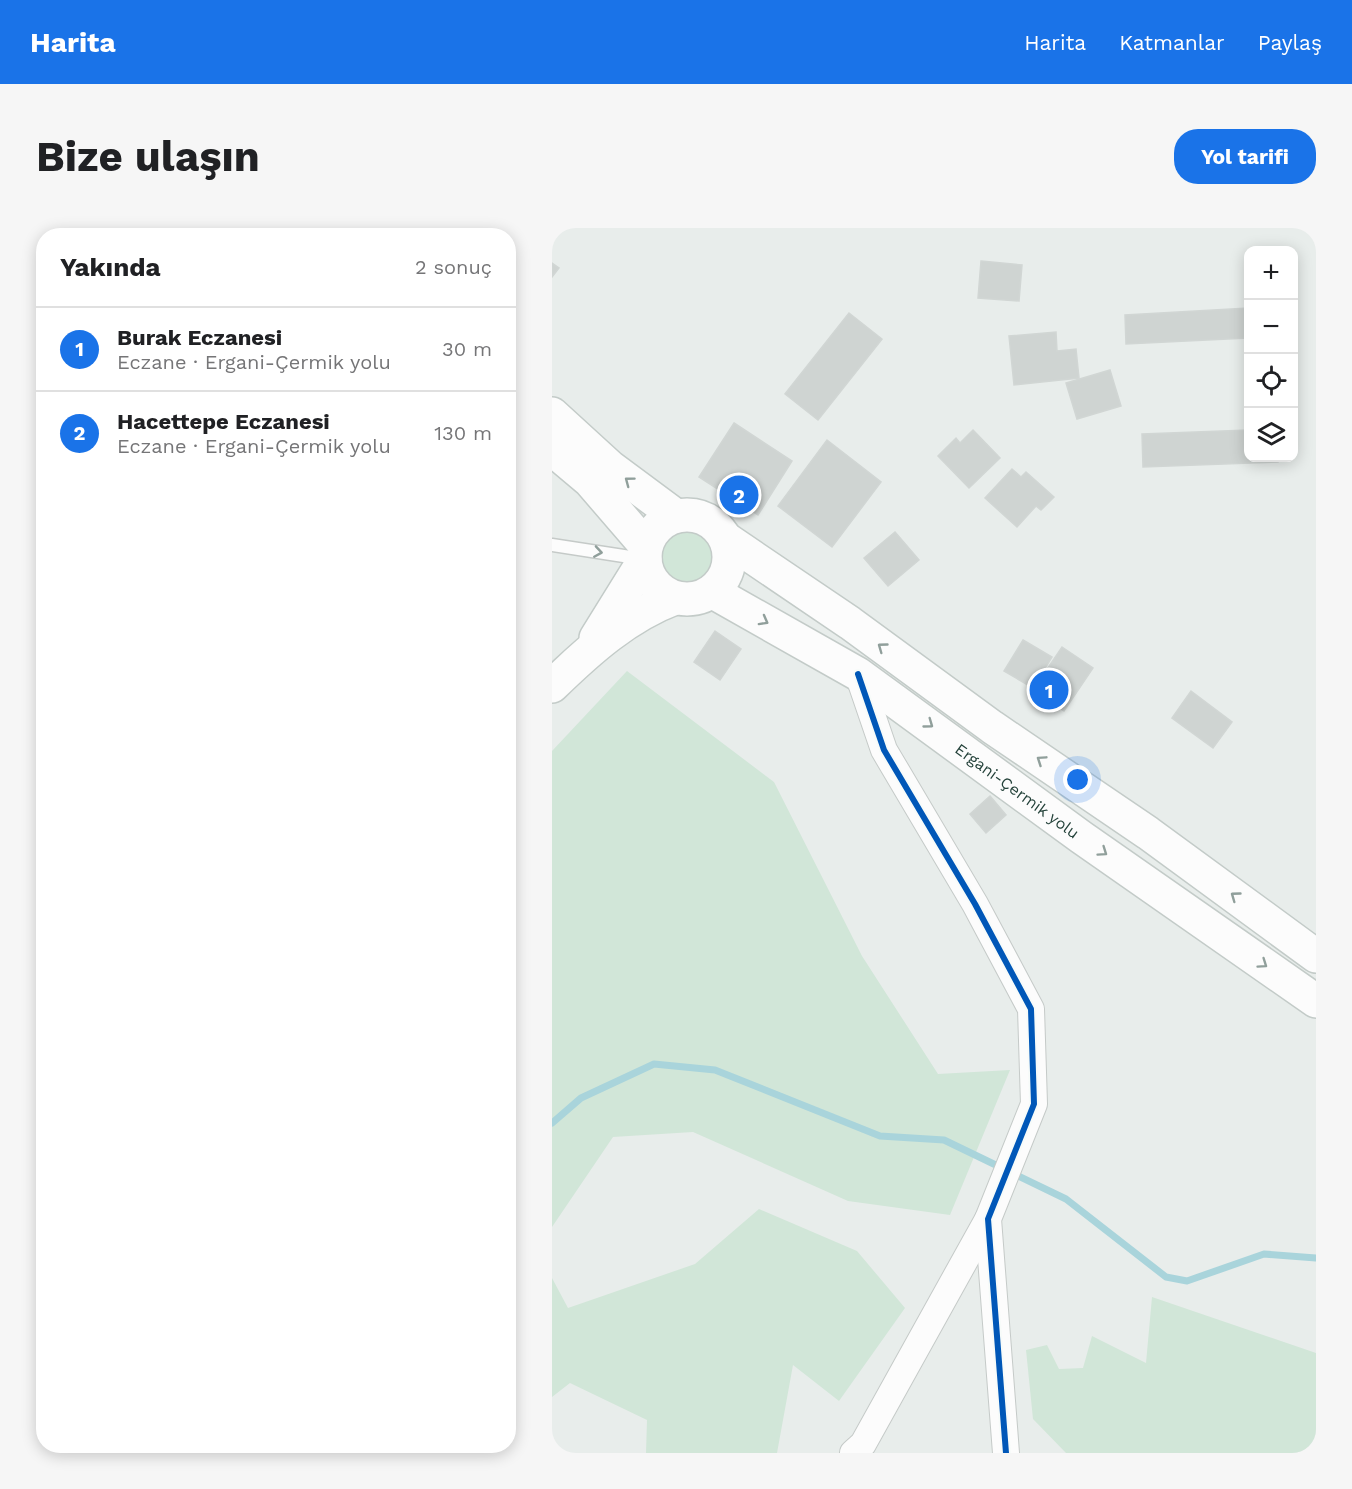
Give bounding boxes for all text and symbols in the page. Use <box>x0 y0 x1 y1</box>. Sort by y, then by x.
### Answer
text: Harita <box>30 26 116 59</box>
text: Harita <box>1024 30 1086 55</box>
text: Katmanlar <box>1119 30 1225 55</box>
text: Paylaş <box>1258 30 1322 55</box>
button: Yol tarifi <box>1174 129 1316 184</box>
text: Bize ulaşın <box>36 132 260 181</box>
map controls <box>1244 246 1298 462</box>
button: + <box>1244 246 1298 300</box>
text: Yakında <box>60 252 161 282</box>
text: 2 sonuç <box>415 255 492 279</box>
button: − <box>1244 300 1298 354</box>
text: Burak Eczanesi <box>117 325 282 350</box>
text: 1 <box>75 337 84 361</box>
text: 30 m <box>442 337 492 361</box>
text: Eczane · Ergani-Çermik yolu <box>117 350 391 374</box>
button: locate <box>1244 354 1298 408</box>
button: layers <box>1244 408 1298 462</box>
text: Hacettepe Eczanesi <box>117 409 330 434</box>
text: 2 <box>74 421 85 445</box>
text: 130 m <box>434 421 492 445</box>
text: Eczane · Ergani-Çermik yolu <box>117 434 391 458</box>
pin: 2 <box>720 472 759 518</box>
one-way arrow <box>625 477 636 488</box>
one-way arrow <box>593 545 603 558</box>
one-way arrow <box>758 613 768 625</box>
one-way arrow <box>878 643 889 654</box>
pin: 1 <box>1030 668 1068 712</box>
one-way arrow <box>922 717 933 728</box>
street label: Ergani-Çermik yolu <box>952 739 1083 842</box>
one-way arrow <box>1037 756 1048 767</box>
your location <box>1063 765 1092 794</box>
one-way arrow <box>1096 845 1107 856</box>
one-way arrow <box>1230 893 1241 904</box>
one-way arrow <box>1256 957 1267 968</box>

